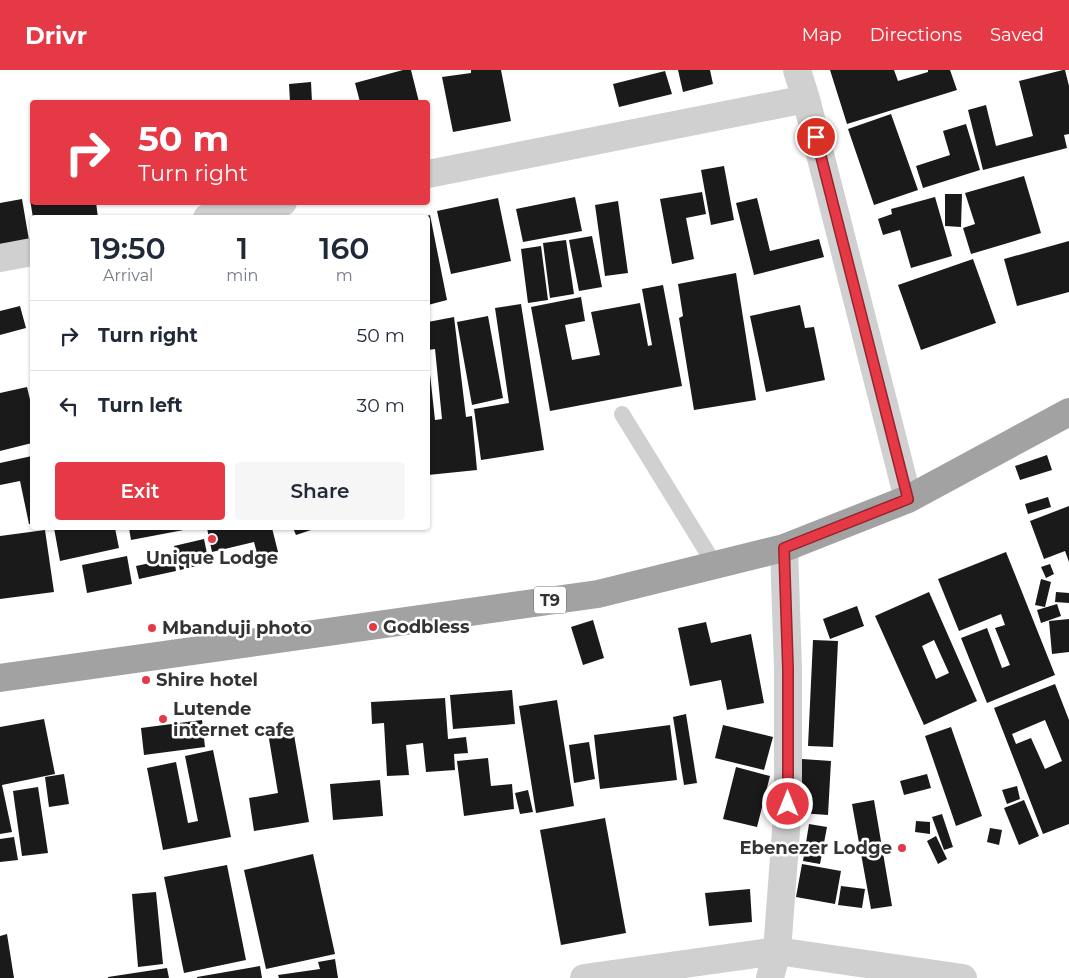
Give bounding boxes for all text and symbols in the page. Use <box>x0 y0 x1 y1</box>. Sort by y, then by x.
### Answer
text: Drivr <box>25 21 87 50</box>
text: Map <box>802 24 842 46</box>
text: Directions <box>870 24 962 46</box>
text: Saved <box>990 24 1044 46</box>
pin <box>795 116 837 158</box>
text: 50 m <box>138 117 229 160</box>
icon: right <box>55 120 120 185</box>
icon: arrive <box>802 123 830 151</box>
text: Turn right <box>138 160 248 187</box>
text: 19:50 <box>91 230 166 267</box>
text: 1 <box>237 230 248 267</box>
text: 160 <box>319 230 369 267</box>
text: Arrival <box>103 266 153 285</box>
text: min <box>226 266 258 285</box>
text: m <box>336 266 353 285</box>
icon: right <box>55 322 83 350</box>
text: Turn right <box>98 324 198 347</box>
text: 50 m <box>357 324 405 347</box>
icon: left <box>55 392 83 420</box>
text: Turn left <box>98 394 183 417</box>
text: 30 m <box>357 394 405 417</box>
button: Exit <box>55 462 225 520</box>
button: Share <box>235 462 405 520</box>
marker: Unique Lodge <box>206 533 218 545</box>
place label: Unique Lodge <box>146 547 278 569</box>
road number: T9 <box>534 586 566 614</box>
place label: Godbless <box>383 616 470 638</box>
place label: Mbanduji photo <box>162 617 312 639</box>
marker: Godbless <box>367 621 379 633</box>
marker: Mbanduji photo <box>146 622 158 634</box>
place label: Shire hotel <box>156 669 258 691</box>
marker: Shire hotel <box>140 674 152 686</box>
place label: Lutende internet cafe <box>173 698 294 741</box>
marker: Lutende internet cafe <box>157 713 169 725</box>
position arrow <box>761 777 813 829</box>
place label: Ebenezer Lodge <box>739 837 892 859</box>
marker: Ebenezer Lodge <box>896 842 908 854</box>

